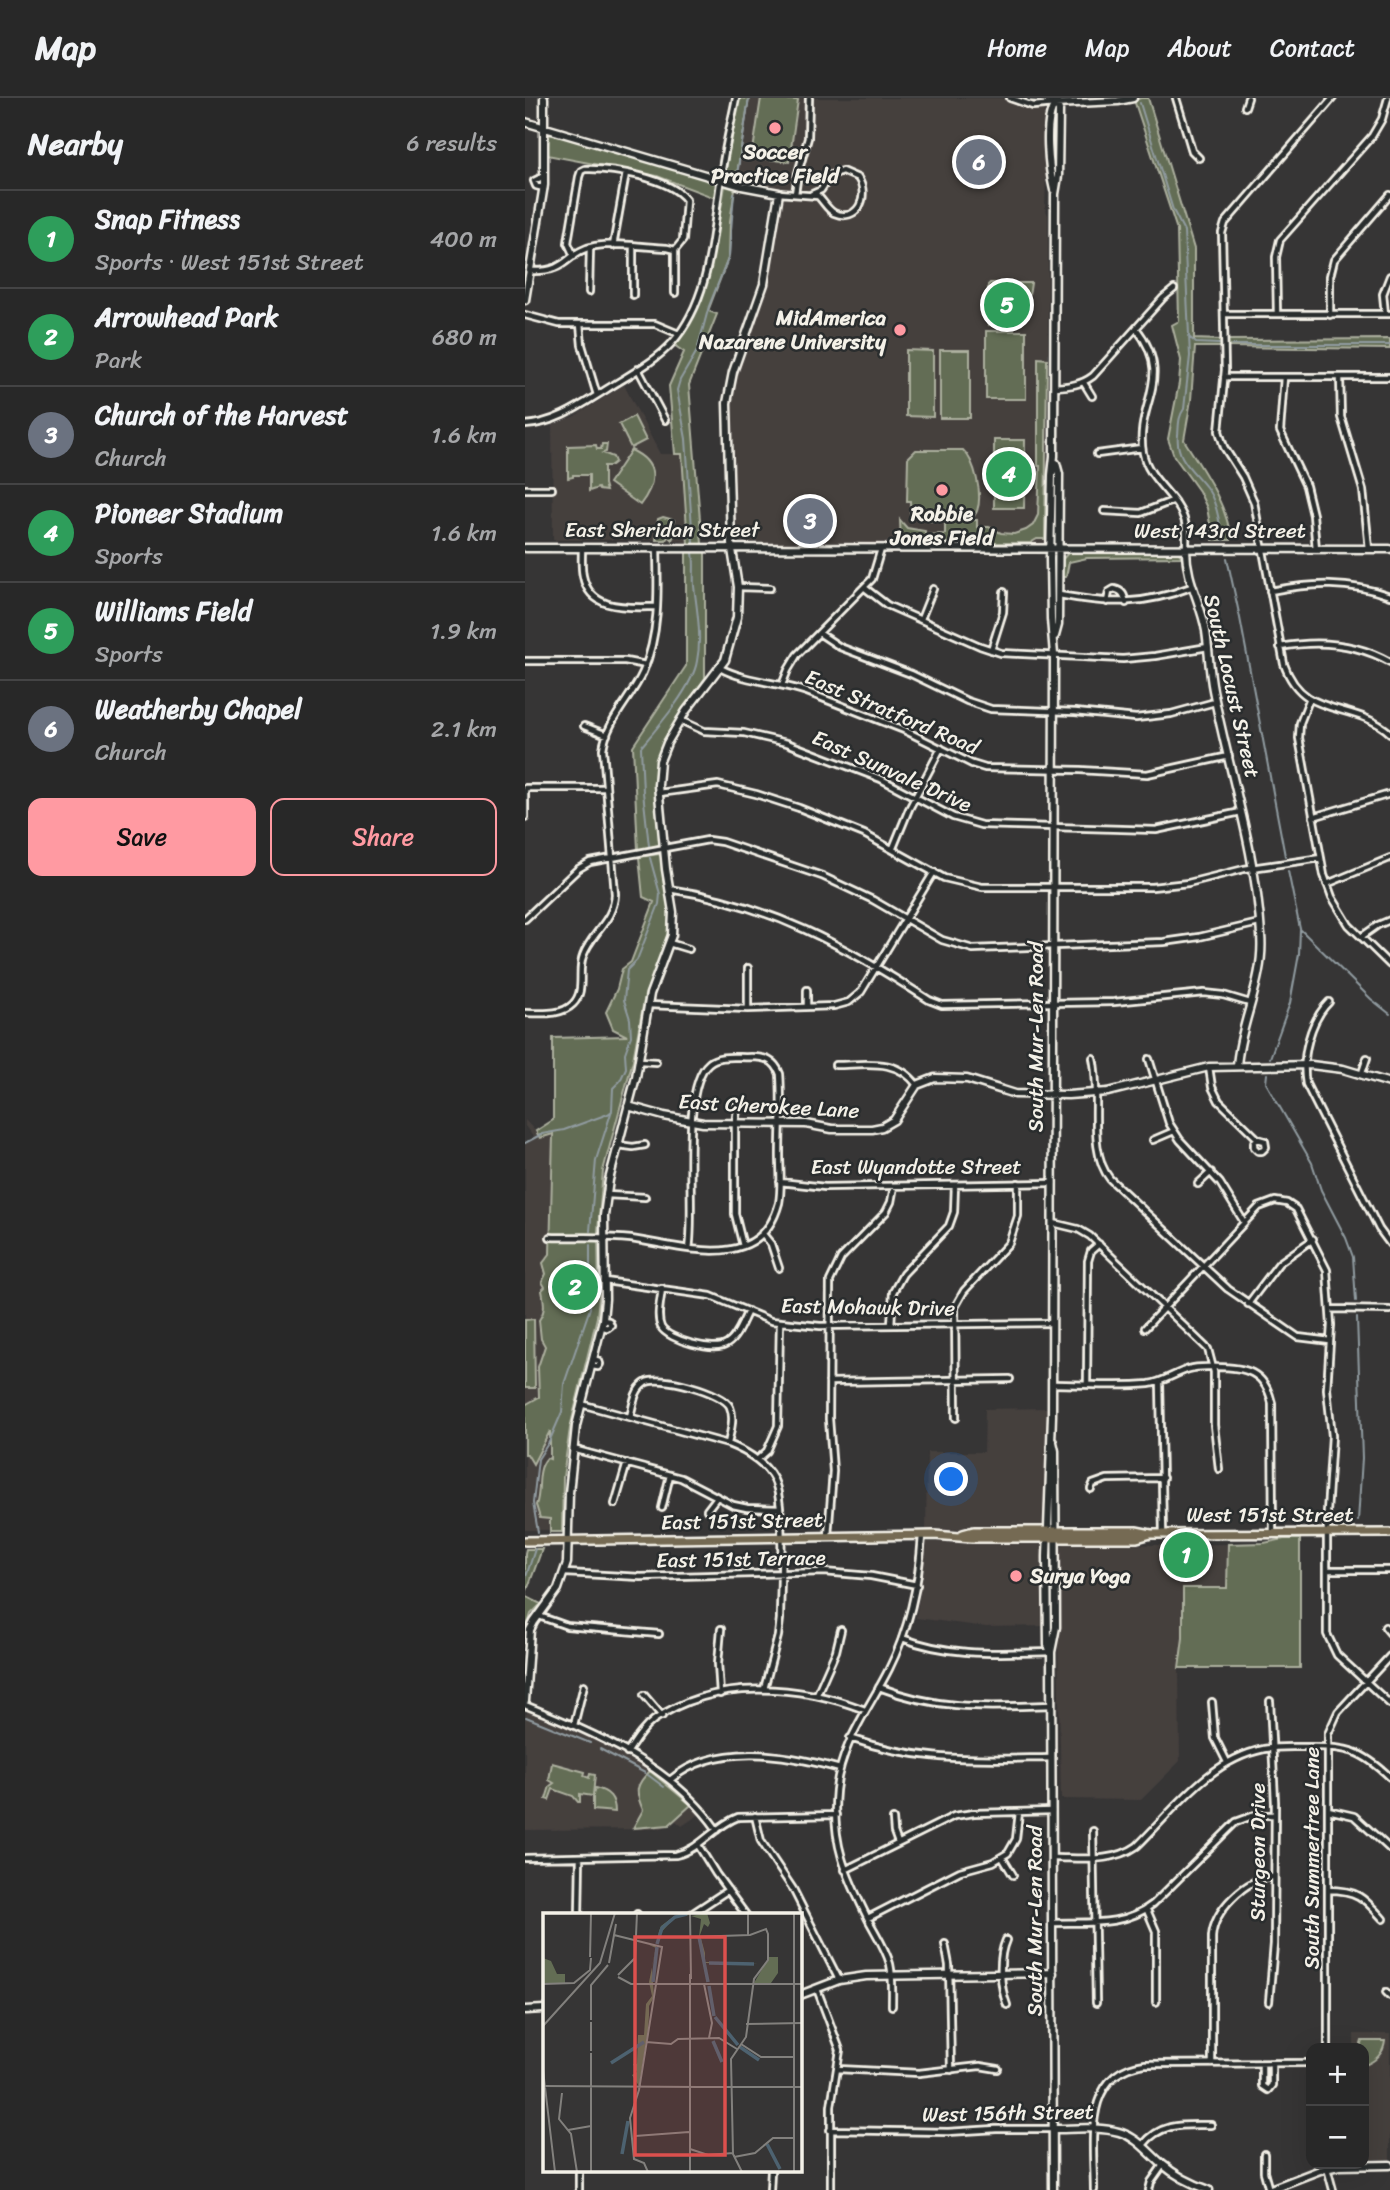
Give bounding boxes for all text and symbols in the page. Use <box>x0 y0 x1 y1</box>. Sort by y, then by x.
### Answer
text: Map <box>35 19 96 77</box>
text: Home <box>987 27 1047 69</box>
text: Map <box>1085 27 1129 69</box>
text: About <box>1167 27 1232 69</box>
text: Contact <box>1270 27 1355 69</box>
text: Nearby <box>28 117 123 171</box>
marker: Soccer Practice Field <box>767 120 783 136</box>
text: 6 results <box>407 123 497 164</box>
place label: Soccer Practice Field <box>711 133 841 195</box>
pin: 6 <box>956 136 1002 188</box>
text: Snap Fitness <box>95 196 240 242</box>
text: 1 <box>46 219 56 260</box>
text: 400 m <box>430 219 497 260</box>
text: Sports · West 151st Street <box>95 242 364 283</box>
pin: 5 <box>984 279 1030 331</box>
text: Arrowhead Park <box>95 294 278 340</box>
place label: MidAmerica Nazarene University <box>698 299 887 361</box>
text: 2 <box>44 317 58 358</box>
text: 680 m <box>432 317 497 358</box>
marker: MidAmerica Nazarene University <box>892 322 908 338</box>
text: Park <box>95 340 142 381</box>
text: Church of the Harvest <box>95 392 348 438</box>
text: 3 <box>45 415 57 456</box>
text: 1.6 km <box>431 415 497 456</box>
text: Church <box>95 438 167 479</box>
pin: 4 <box>986 448 1032 500</box>
marker: Robbie Jones Field <box>934 482 950 498</box>
text: Pioneer Stadium <box>95 490 283 536</box>
pin: 3 <box>787 495 833 547</box>
place label: Robbie Jones Field <box>890 495 995 557</box>
street label: East Sheridan Street <box>565 511 761 549</box>
street label: West 143rd Street <box>1134 512 1306 550</box>
text: 4 <box>44 513 58 554</box>
text: 1.6 km <box>431 513 497 554</box>
text: Sports <box>95 536 163 577</box>
text: Williams Field <box>95 588 252 634</box>
street label: South Locust Street <box>1192 590 1272 782</box>
text: 5 <box>44 611 58 652</box>
text: 1.9 km <box>430 611 497 652</box>
text: Sports <box>95 634 163 675</box>
street label: East Stratford Road <box>799 658 987 767</box>
text: Weatherby Chapel <box>95 686 302 732</box>
text: 6 <box>44 709 58 750</box>
text: 2.1 km <box>431 709 497 750</box>
street label: East Sunvale Drive <box>806 719 978 823</box>
text: Church <box>95 732 167 773</box>
button: Save <box>28 798 256 876</box>
button: Share <box>270 798 497 876</box>
street label: South Mur-Len Road <box>1017 940 1055 1132</box>
street label: East Cherokee Lane <box>678 1082 861 1130</box>
street label: East Wyandotte Street <box>811 1148 1021 1186</box>
pin: 2 <box>552 1261 598 1313</box>
street label: East Mohawk Drive <box>780 1286 956 1328</box>
your location <box>934 1462 968 1496</box>
street label: West 151st Street <box>1186 1496 1354 1534</box>
street label: East 151st Street <box>661 1501 823 1541</box>
pin: 1 <box>1163 1529 1209 1581</box>
street label: East 151st Terrace <box>656 1539 826 1579</box>
place label: Surya Yoga <box>1029 1557 1131 1595</box>
marker: Surya Yoga <box>1008 1568 1024 1584</box>
street label: South Summertree Lane <box>1293 1746 1331 1969</box>
street label: Sturgeon Drive <box>1239 1783 1277 1921</box>
street label: South Mur-Len Road <box>1016 1824 1054 2016</box>
inset map <box>543 1913 801 2172</box>
map controls <box>1306 2043 1369 2169</box>
button: + <box>1306 2043 1369 2106</box>
street label: West 156th Street <box>922 2093 1094 2133</box>
button: − <box>1306 2106 1369 2169</box>

